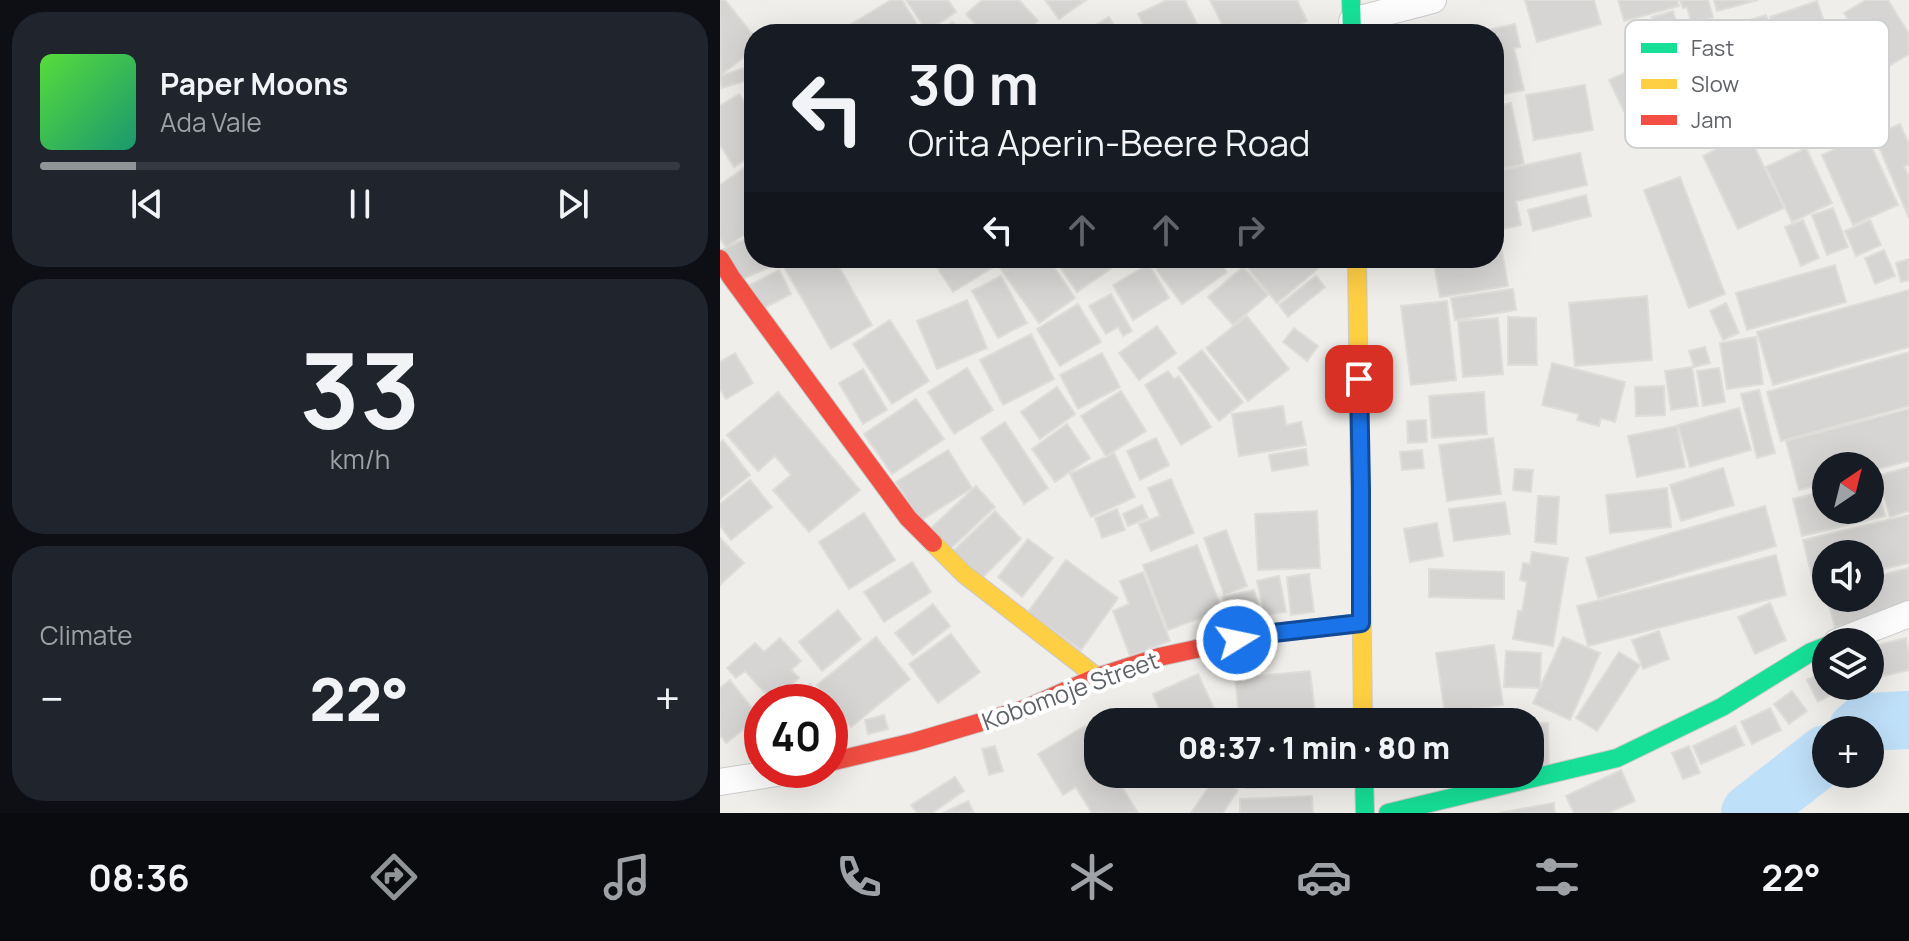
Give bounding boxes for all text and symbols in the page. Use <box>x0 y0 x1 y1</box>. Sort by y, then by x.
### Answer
legend <box>1625 20 1889 148</box>
text: Fast <box>1691 33 1734 63</box>
text: 30 m <box>908 45 1039 122</box>
icon: left <box>776 56 880 160</box>
text: Paper Moons <box>160 63 348 104</box>
text: Slow <box>1691 69 1739 99</box>
text: Ada Vale <box>160 104 262 140</box>
text: Jam <box>1691 105 1732 135</box>
text: Orita Aperin-Beere Road <box>908 118 1310 167</box>
icon: previous <box>125 182 169 226</box>
icon: pause <box>338 182 382 226</box>
icon: next <box>551 182 595 226</box>
icon: left <box>976 208 1020 252</box>
icon: ahead <box>1060 208 1104 252</box>
icon: ahead <box>1144 208 1188 252</box>
icon: right <box>1228 208 1272 252</box>
text: 33 <box>300 318 420 460</box>
pin <box>1325 345 1393 413</box>
icon: arrive <box>1337 357 1381 401</box>
text: km/h <box>330 441 390 477</box>
north arrow <box>1812 452 1884 524</box>
map controls <box>1812 452 1884 788</box>
button: sound <box>1812 540 1884 612</box>
position arrow <box>1195 598 1279 682</box>
text: Climate <box>40 617 132 653</box>
button: layers <box>1812 628 1884 700</box>
street label: Kobomoje Street <box>977 643 1163 737</box>
text: 22° <box>309 657 409 739</box>
text: − <box>40 668 64 728</box>
text: + <box>655 668 680 728</box>
speed limit sign: 40 <box>744 684 848 788</box>
button: + <box>1812 716 1884 788</box>
text: 08:37 · 1 min · 80 m <box>1178 727 1450 768</box>
icon: directions <box>366 849 422 905</box>
icon: music <box>599 849 655 905</box>
icon: phone <box>831 849 887 905</box>
icon: climate <box>1064 849 1120 905</box>
icon: car <box>1296 849 1352 905</box>
icon: filters <box>1529 849 1585 905</box>
text: 08:36 <box>88 853 190 902</box>
text: 22° <box>1762 853 1821 902</box>

